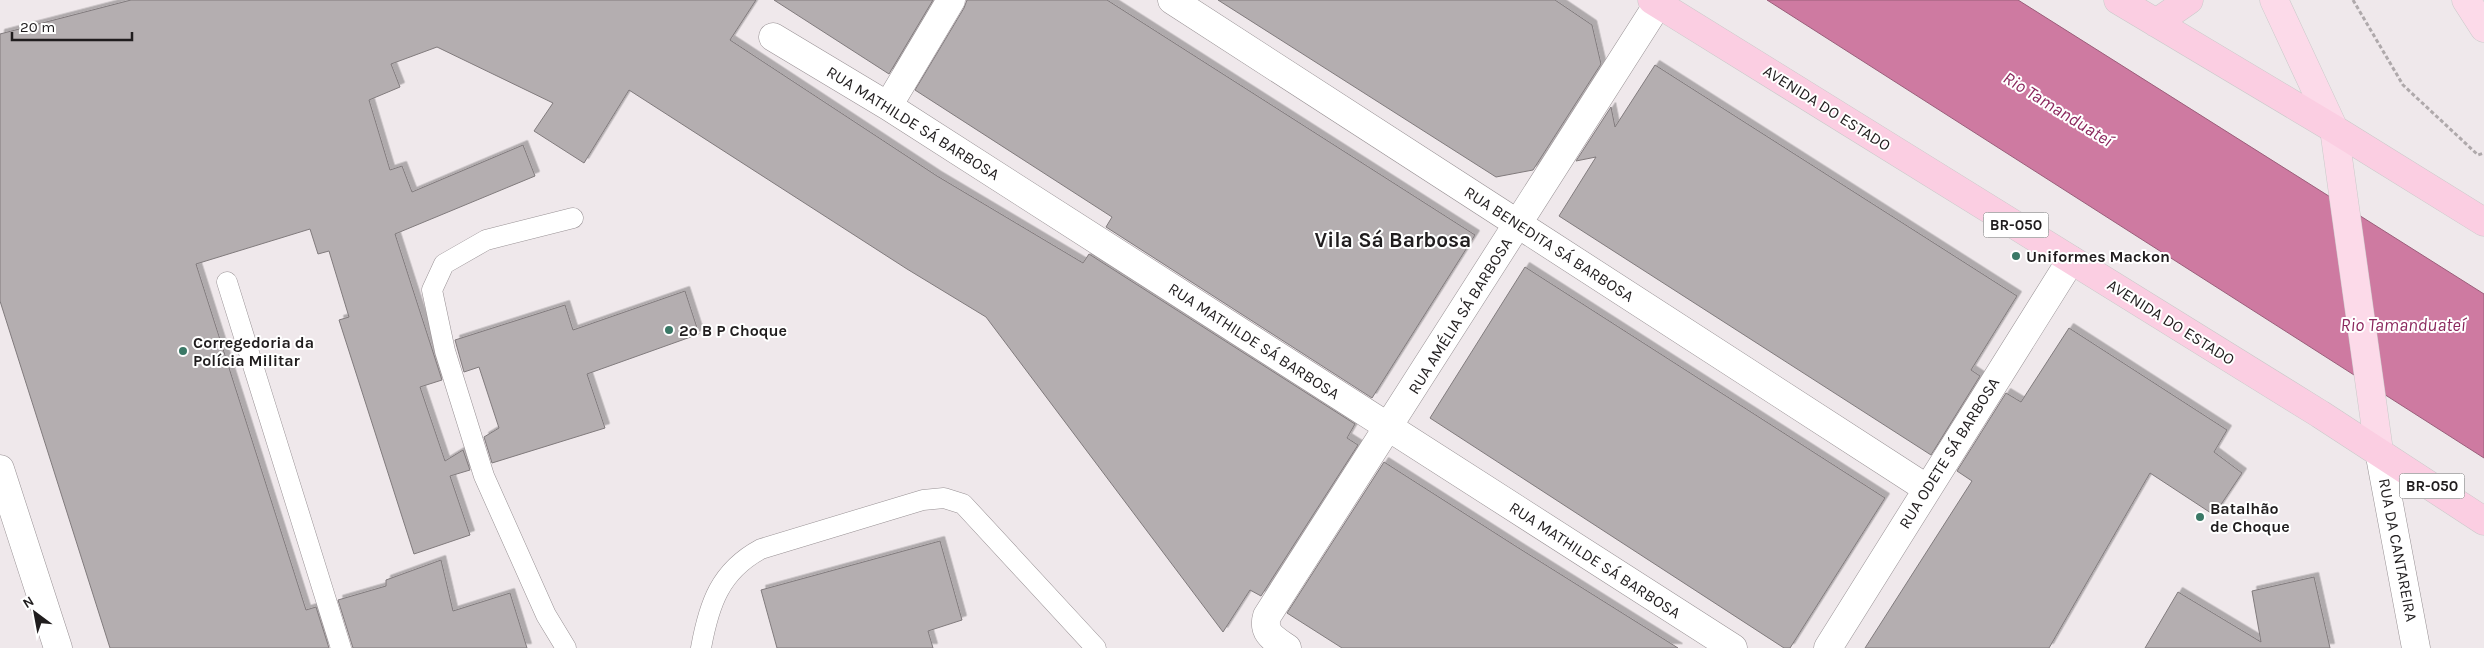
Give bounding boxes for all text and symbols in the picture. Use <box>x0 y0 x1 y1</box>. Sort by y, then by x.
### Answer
scale bar <box>12 10 132 42</box>
text: 20 m <box>20 18 55 36</box>
street label: AVENIDA DO ESTADO <box>1760 61 1894 155</box>
street label: RUA MATHILDE SÁ BARBOSA <box>823 62 1003 184</box>
water label: Rio Tamanduateí <box>1999 67 2119 153</box>
street label: RUA BENEDITA SÁ BARBOSA <box>1461 182 1637 306</box>
road number: BR-050 <box>1984 212 2048 238</box>
district label: Vila Sá Barbosa <box>1315 228 1471 252</box>
street label: RUA AMÉLIA SÁ BARBOSA <box>1404 234 1516 398</box>
place label: Uniformes Mackon <box>2026 247 2170 266</box>
marker: Uniformes Mackon <box>2010 250 2022 262</box>
street label: AVENIDA DO ESTADO <box>2104 275 2238 369</box>
street label: RUA MATHILDE SÁ BARBOSA <box>1165 279 1343 403</box>
water label: Rio Tamanduateí <box>2340 314 2468 336</box>
place label: 2º B P Choque <box>679 321 787 340</box>
marker: 2º B P Choque <box>663 324 675 336</box>
place label: Corregedoria da Polícia Militar <box>193 333 314 370</box>
marker: Corregedoria da Polícia Militar <box>177 345 189 357</box>
street label: RUA ODETE SÁ BARBOSA <box>1895 374 2003 532</box>
road number: BR-050 <box>2400 474 2464 498</box>
street label: RUA DA CANTAREIRA <box>2375 477 2421 623</box>
street label: RUA MATHILDE SÁ BARBOSA <box>1506 498 1684 622</box>
place label: Batalhão de Choque <box>2210 499 2290 536</box>
marker: Batalhão de Choque <box>2194 511 2206 523</box>
north arrow <box>10 588 60 638</box>
text: N <box>20 593 37 612</box>

